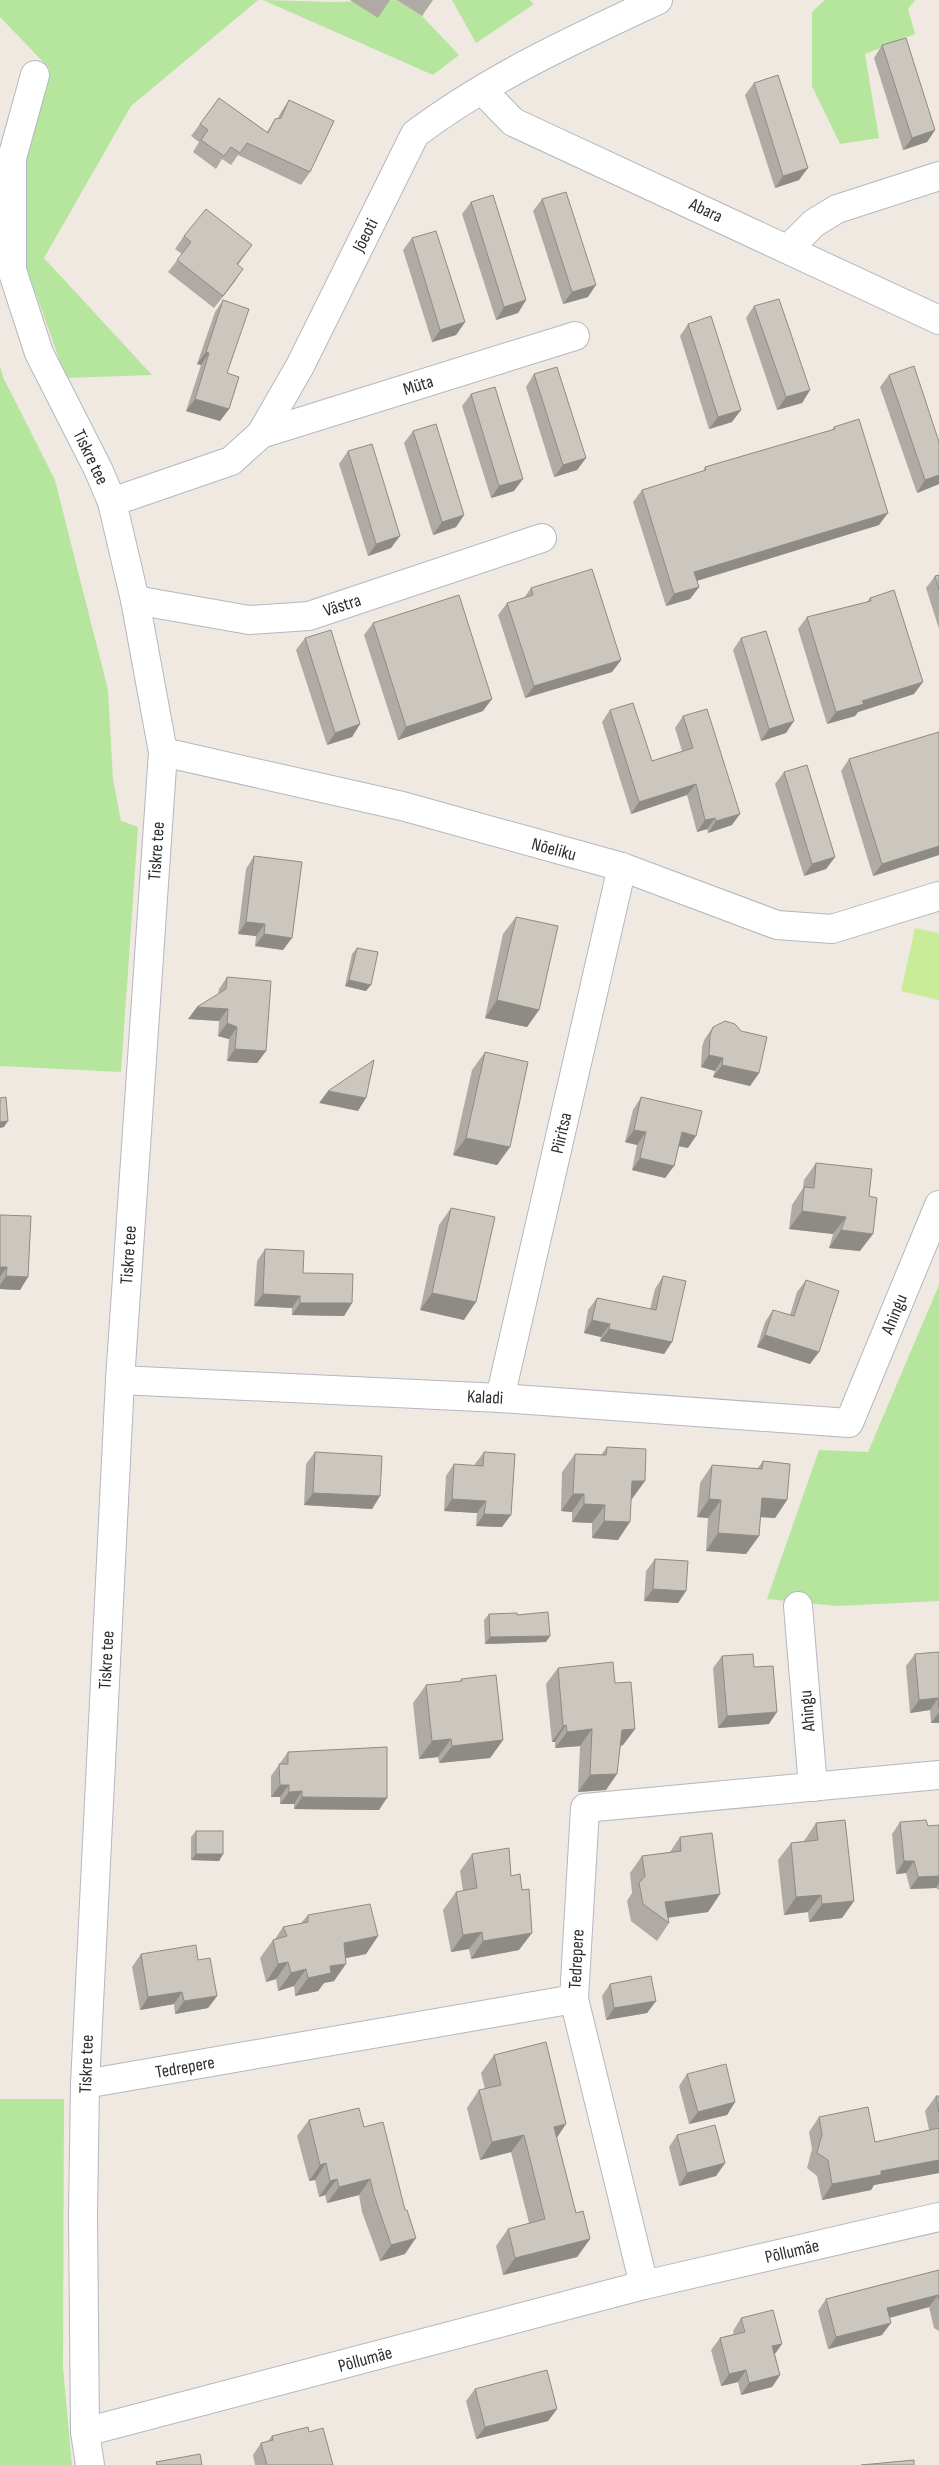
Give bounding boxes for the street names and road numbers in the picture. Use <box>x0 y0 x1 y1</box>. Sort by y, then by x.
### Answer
street label: Abara <box>685 193 726 227</box>
street label: Jõeoti <box>348 215 383 256</box>
street label: Müta <box>400 371 436 400</box>
street label: Tiskre tee <box>68 426 113 488</box>
street label: Västra <box>321 590 364 621</box>
street label: Tiskre tee <box>144 821 169 881</box>
street label: Nõeliku <box>529 833 579 865</box>
street label: Piiritsa <box>547 1110 576 1156</box>
street label: Tiskre tee <box>116 1225 141 1285</box>
street label: Ahingu <box>877 1291 912 1338</box>
street label: Kaladi <box>466 1386 504 1409</box>
street label: Tiskre tee <box>94 1630 119 1690</box>
street label: Ahingu <box>795 1689 820 1733</box>
street label: Tedrepere <box>564 1929 589 1989</box>
street label: Tiskre tee <box>75 2034 98 2094</box>
street label: Tedrepere <box>154 2052 216 2083</box>
street label: Põllumäe <box>763 2235 821 2268</box>
street label: Põllumäe <box>336 2342 394 2377</box>

